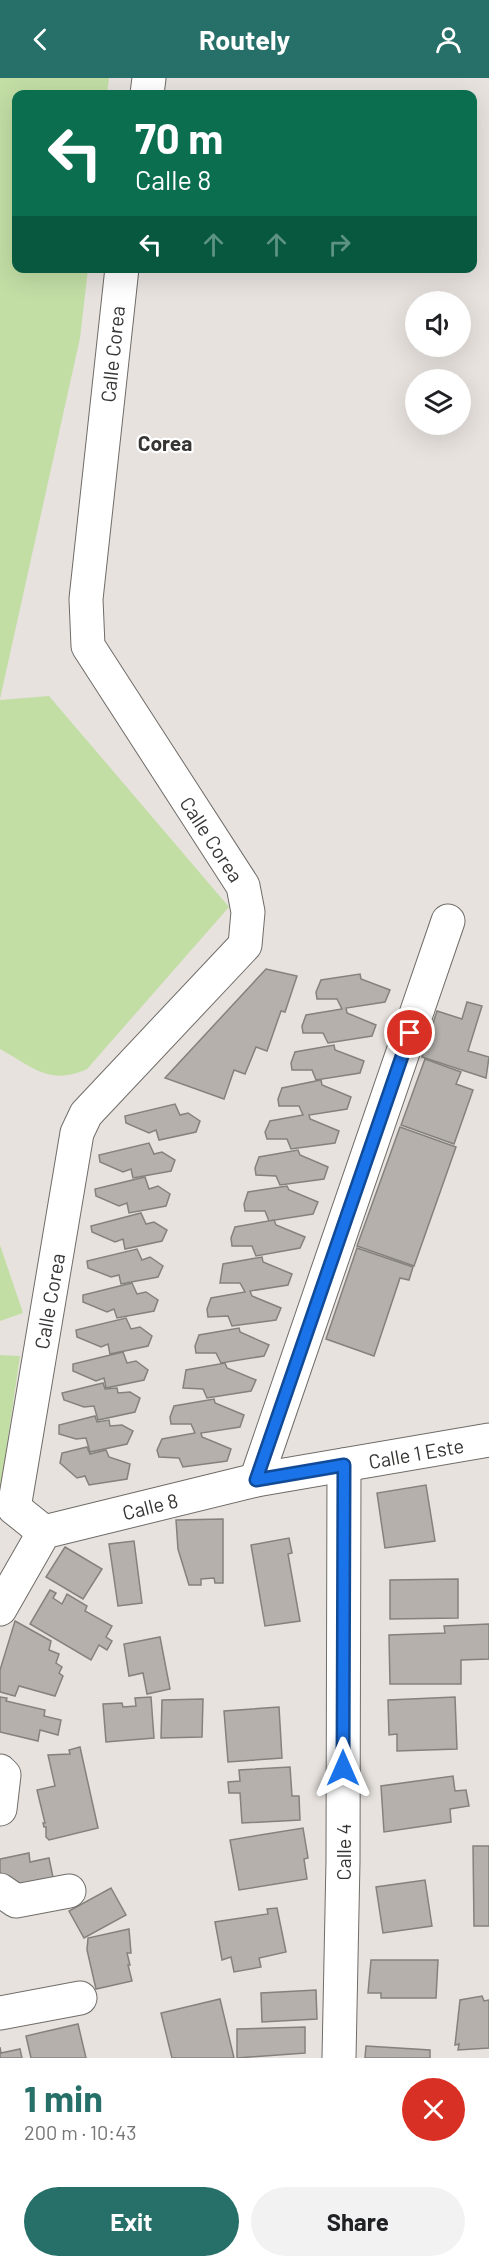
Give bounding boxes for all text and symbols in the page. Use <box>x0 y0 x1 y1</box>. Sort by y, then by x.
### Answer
icon: back <box>24 23 57 56</box>
text: Routely <box>199 23 290 55</box>
icon: person <box>432 23 465 56</box>
text: 70 m <box>135 112 223 162</box>
icon: left <box>36 114 114 192</box>
text: Calle 8 <box>135 163 211 195</box>
icon: left <box>134 228 167 261</box>
icon: ahead <box>197 228 230 261</box>
icon: ahead <box>260 228 293 261</box>
icon: right <box>323 228 356 261</box>
map controls <box>405 291 471 435</box>
button: sound <box>405 291 471 357</box>
street label: Calle Corea <box>95 304 129 404</box>
button: layers <box>405 369 471 435</box>
district label: Corea <box>138 430 192 455</box>
street label: Calle Corea <box>176 792 248 886</box>
pin <box>384 1007 435 1058</box>
icon: arrive <box>393 1016 426 1049</box>
street label: Calle Corea <box>29 1251 69 1351</box>
street label: Calle 1 Este <box>366 1433 466 1473</box>
street label: Calle 8 <box>120 1488 180 1524</box>
position arrow <box>311 1736 375 1800</box>
street label: Calle 4 <box>331 1823 355 1881</box>
text: 1 min <box>24 2076 103 2119</box>
button: close <box>402 2078 465 2141</box>
text: 200 m · 10:43 <box>24 2120 136 2144</box>
button: Exit <box>24 2187 239 2256</box>
button: Share <box>251 2187 465 2256</box>

